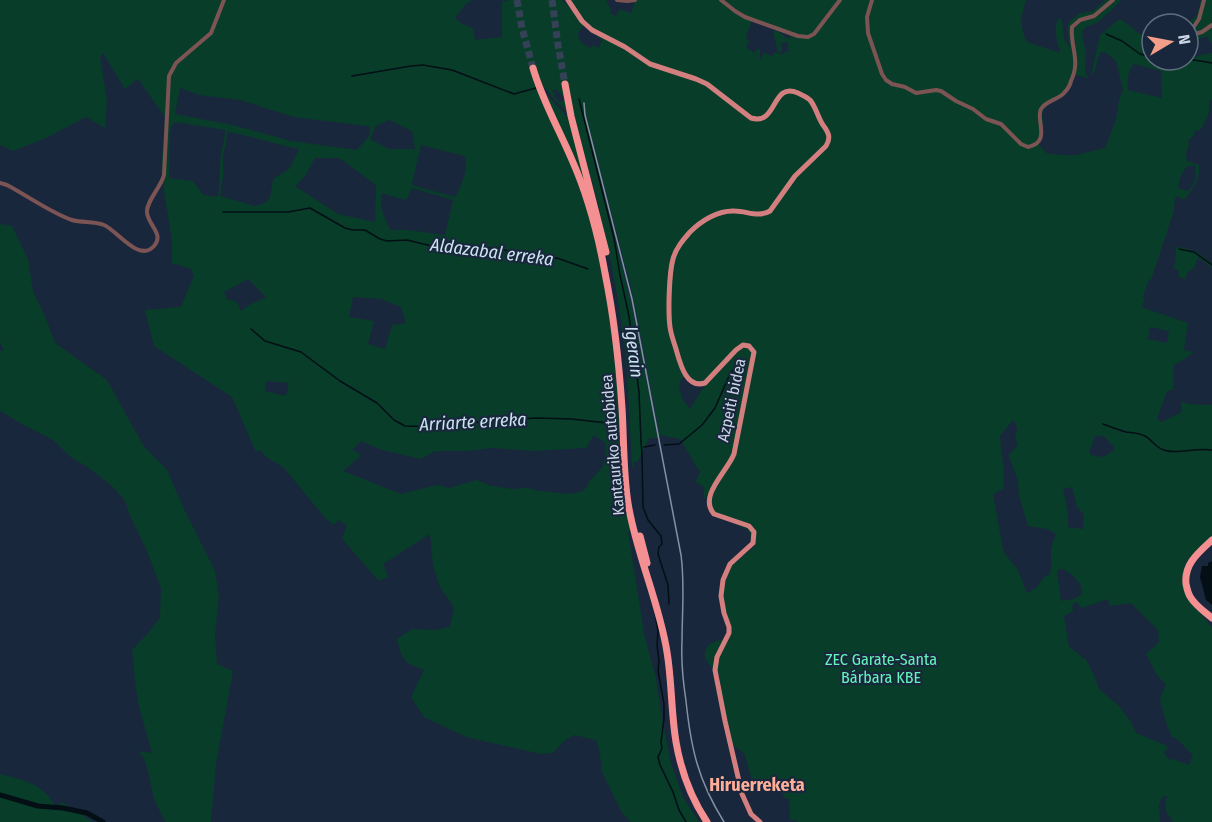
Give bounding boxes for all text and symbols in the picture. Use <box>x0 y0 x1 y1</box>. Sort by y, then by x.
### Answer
north arrow <box>1140 12 1200 72</box>
text: N <box>1174 33 1194 46</box>
water label: Aldazabal erreka <box>428 233 555 270</box>
water label: Igerain <box>620 325 648 379</box>
street label: Azpeiti bidea <box>713 356 750 444</box>
street label: Kantauriko autobidea <box>597 374 628 516</box>
water label: Arriarte erreka <box>418 408 527 436</box>
park label: ZEC Garate-Santa Bárbara KBE <box>825 650 937 687</box>
district label: Hiruerreketa <box>709 774 805 796</box>

